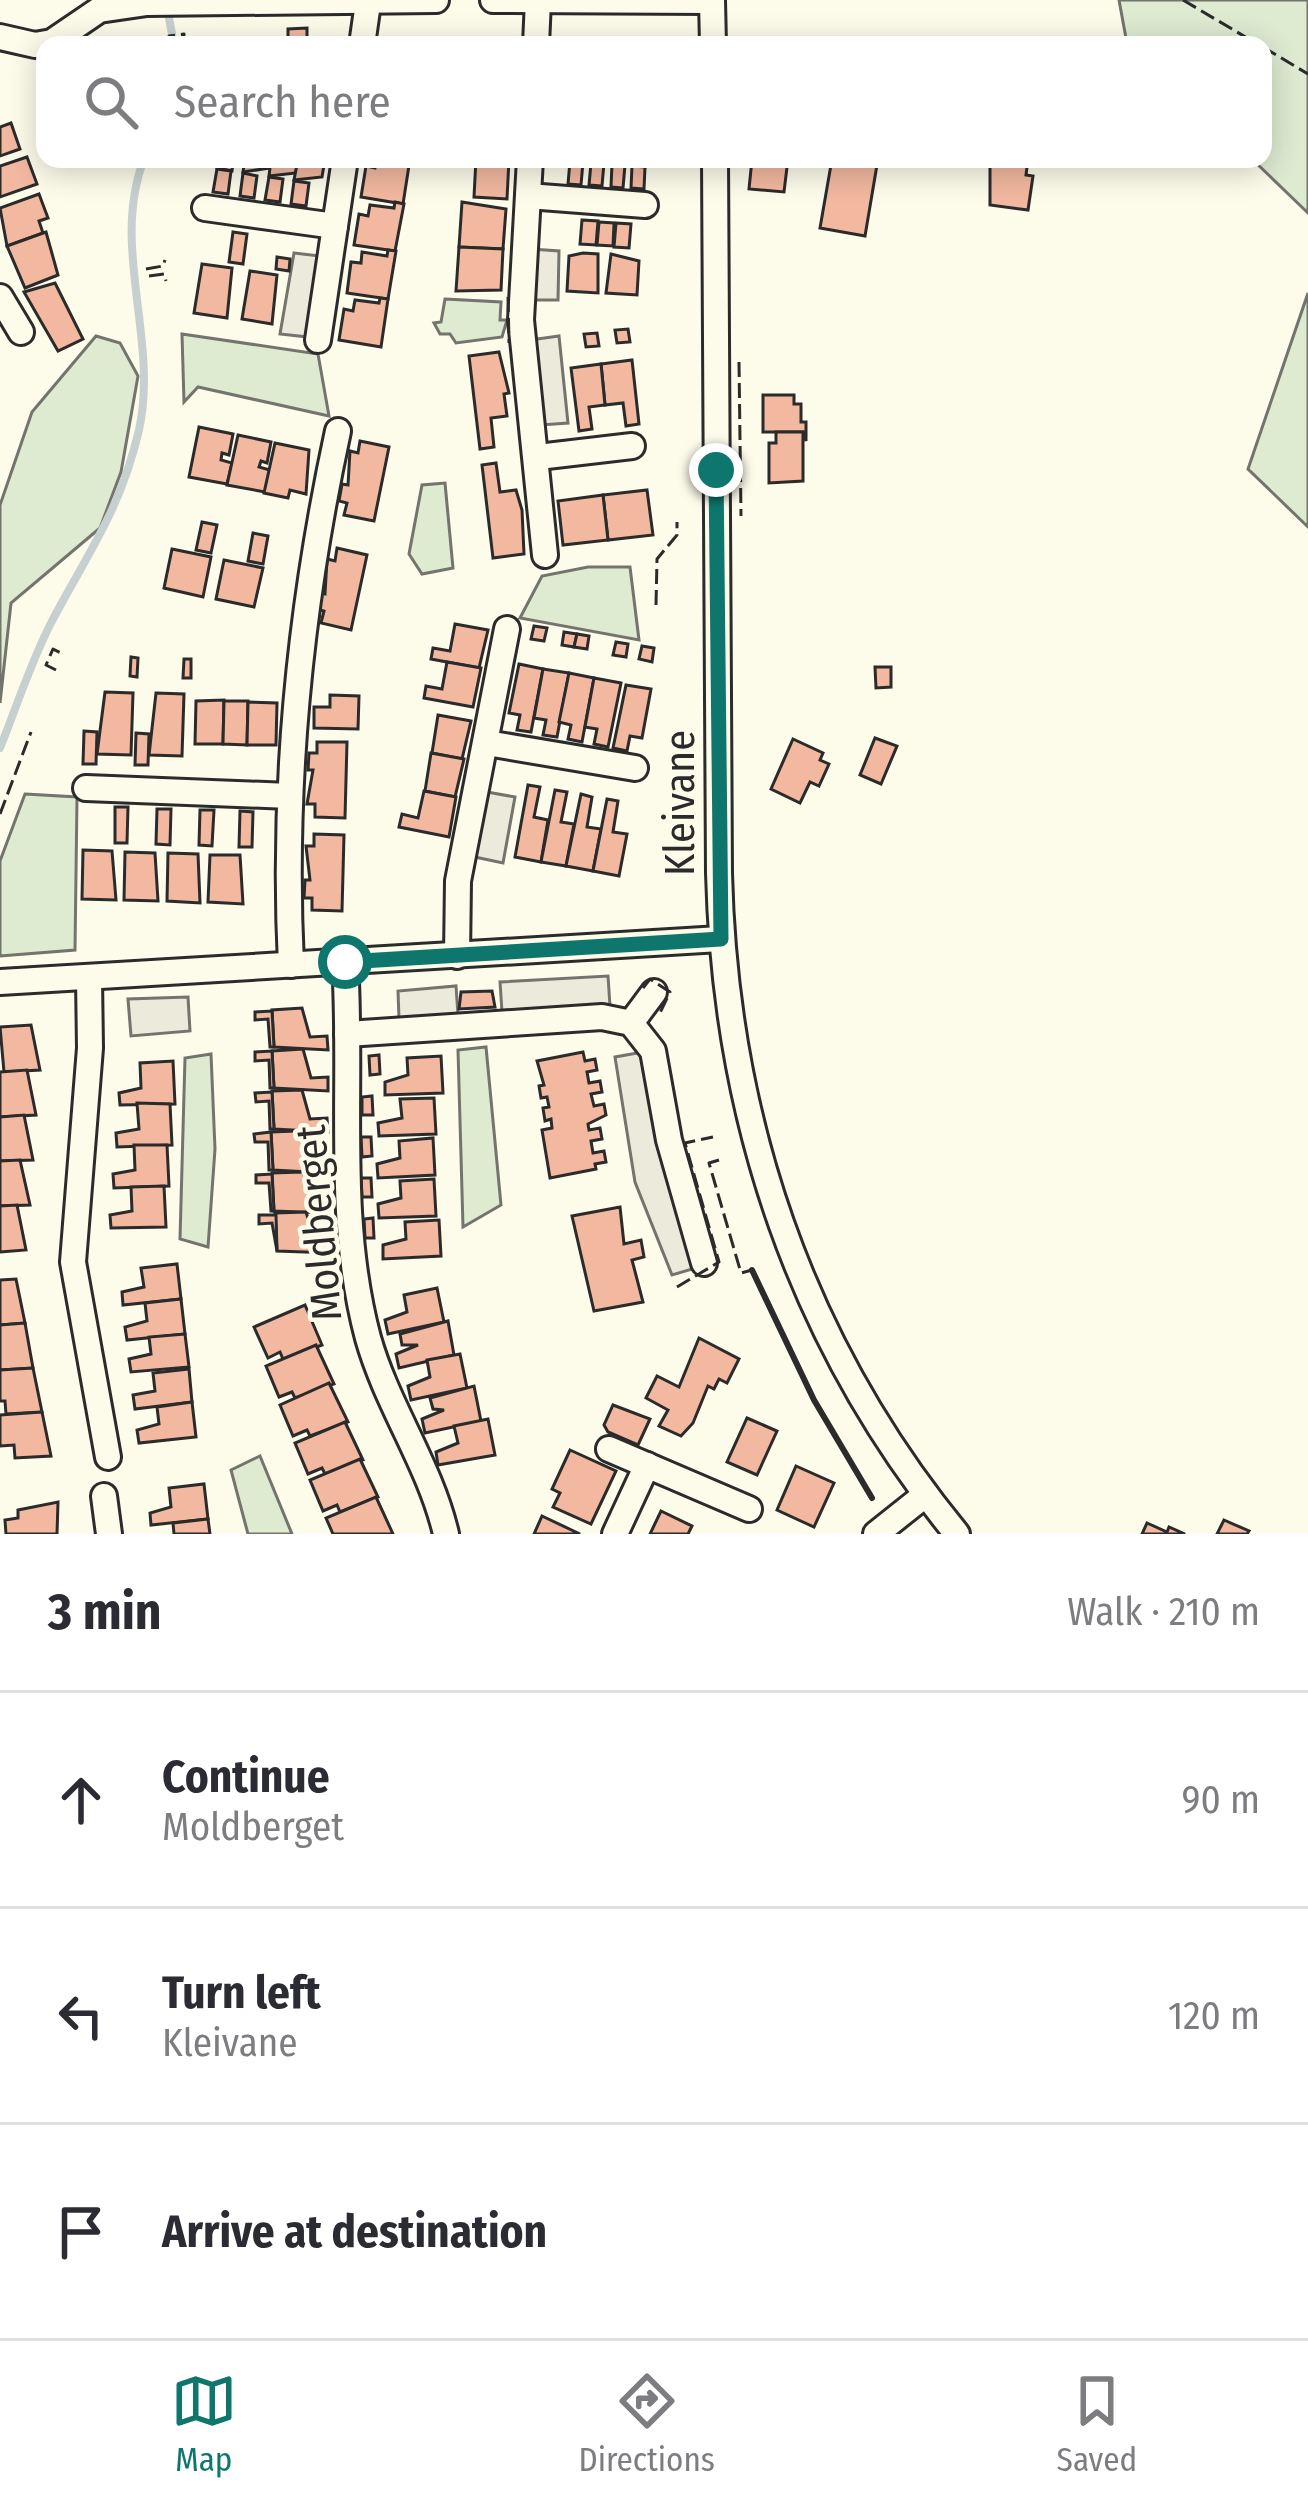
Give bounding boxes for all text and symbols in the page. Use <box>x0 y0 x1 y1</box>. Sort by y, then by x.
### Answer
search box <box>36 36 1272 168</box>
icon: search <box>78 69 144 135</box>
text: Search here <box>174 75 391 129</box>
route end <box>689 443 743 497</box>
street label: Kleivane <box>655 730 705 876</box>
route start <box>318 935 372 989</box>
street label: Moldberget <box>286 1123 352 1323</box>
text: 3 min <box>48 1581 162 1643</box>
text: Walk · 210 m <box>1067 1589 1260 1635</box>
text: Continue <box>162 1750 330 1804</box>
icon: ahead <box>48 1767 114 1833</box>
text: 90 m <box>1182 1777 1260 1823</box>
text: Moldberget <box>162 1804 344 1850</box>
text: Turn left <box>162 1966 321 2020</box>
icon: left <box>48 1983 114 2049</box>
text: 120 m <box>1168 1993 1260 2039</box>
text: Kleivane <box>162 2020 298 2066</box>
icon: arrive <box>48 2199 114 2265</box>
text: Arrive at destination <box>162 2205 547 2259</box>
tab: Map <box>171 2368 237 2480</box>
tab: Directions <box>578 2368 715 2480</box>
tab: Saved <box>1057 2368 1137 2480</box>

